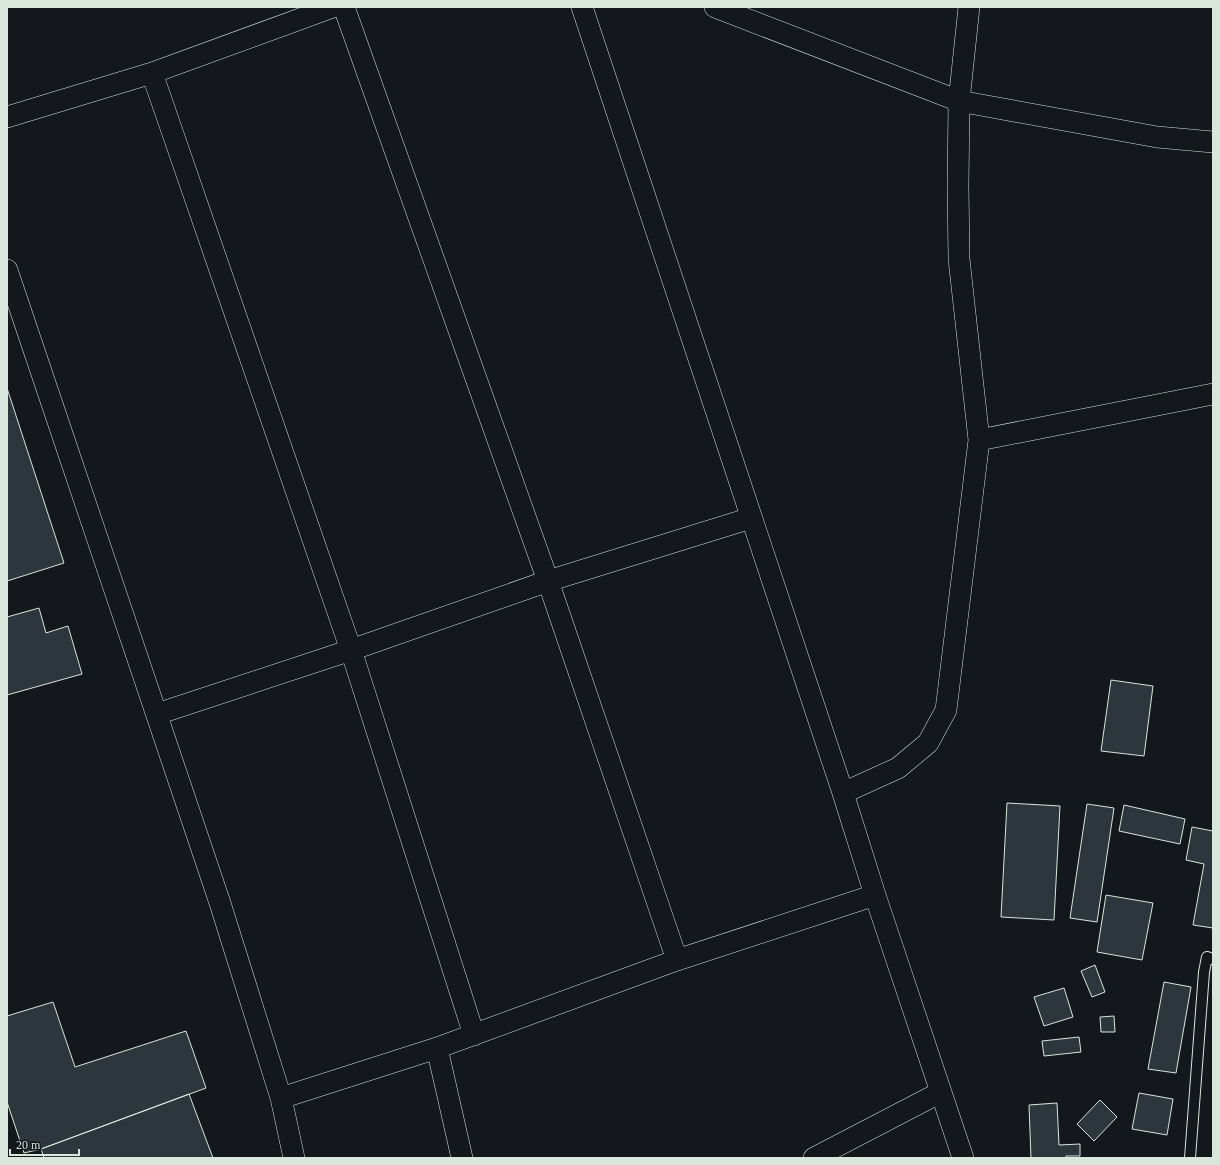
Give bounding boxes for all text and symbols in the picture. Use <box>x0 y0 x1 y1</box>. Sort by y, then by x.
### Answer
scale bar <box>10 1131 79 1157</box>
text: 20 m <box>16 1138 41 1152</box>

